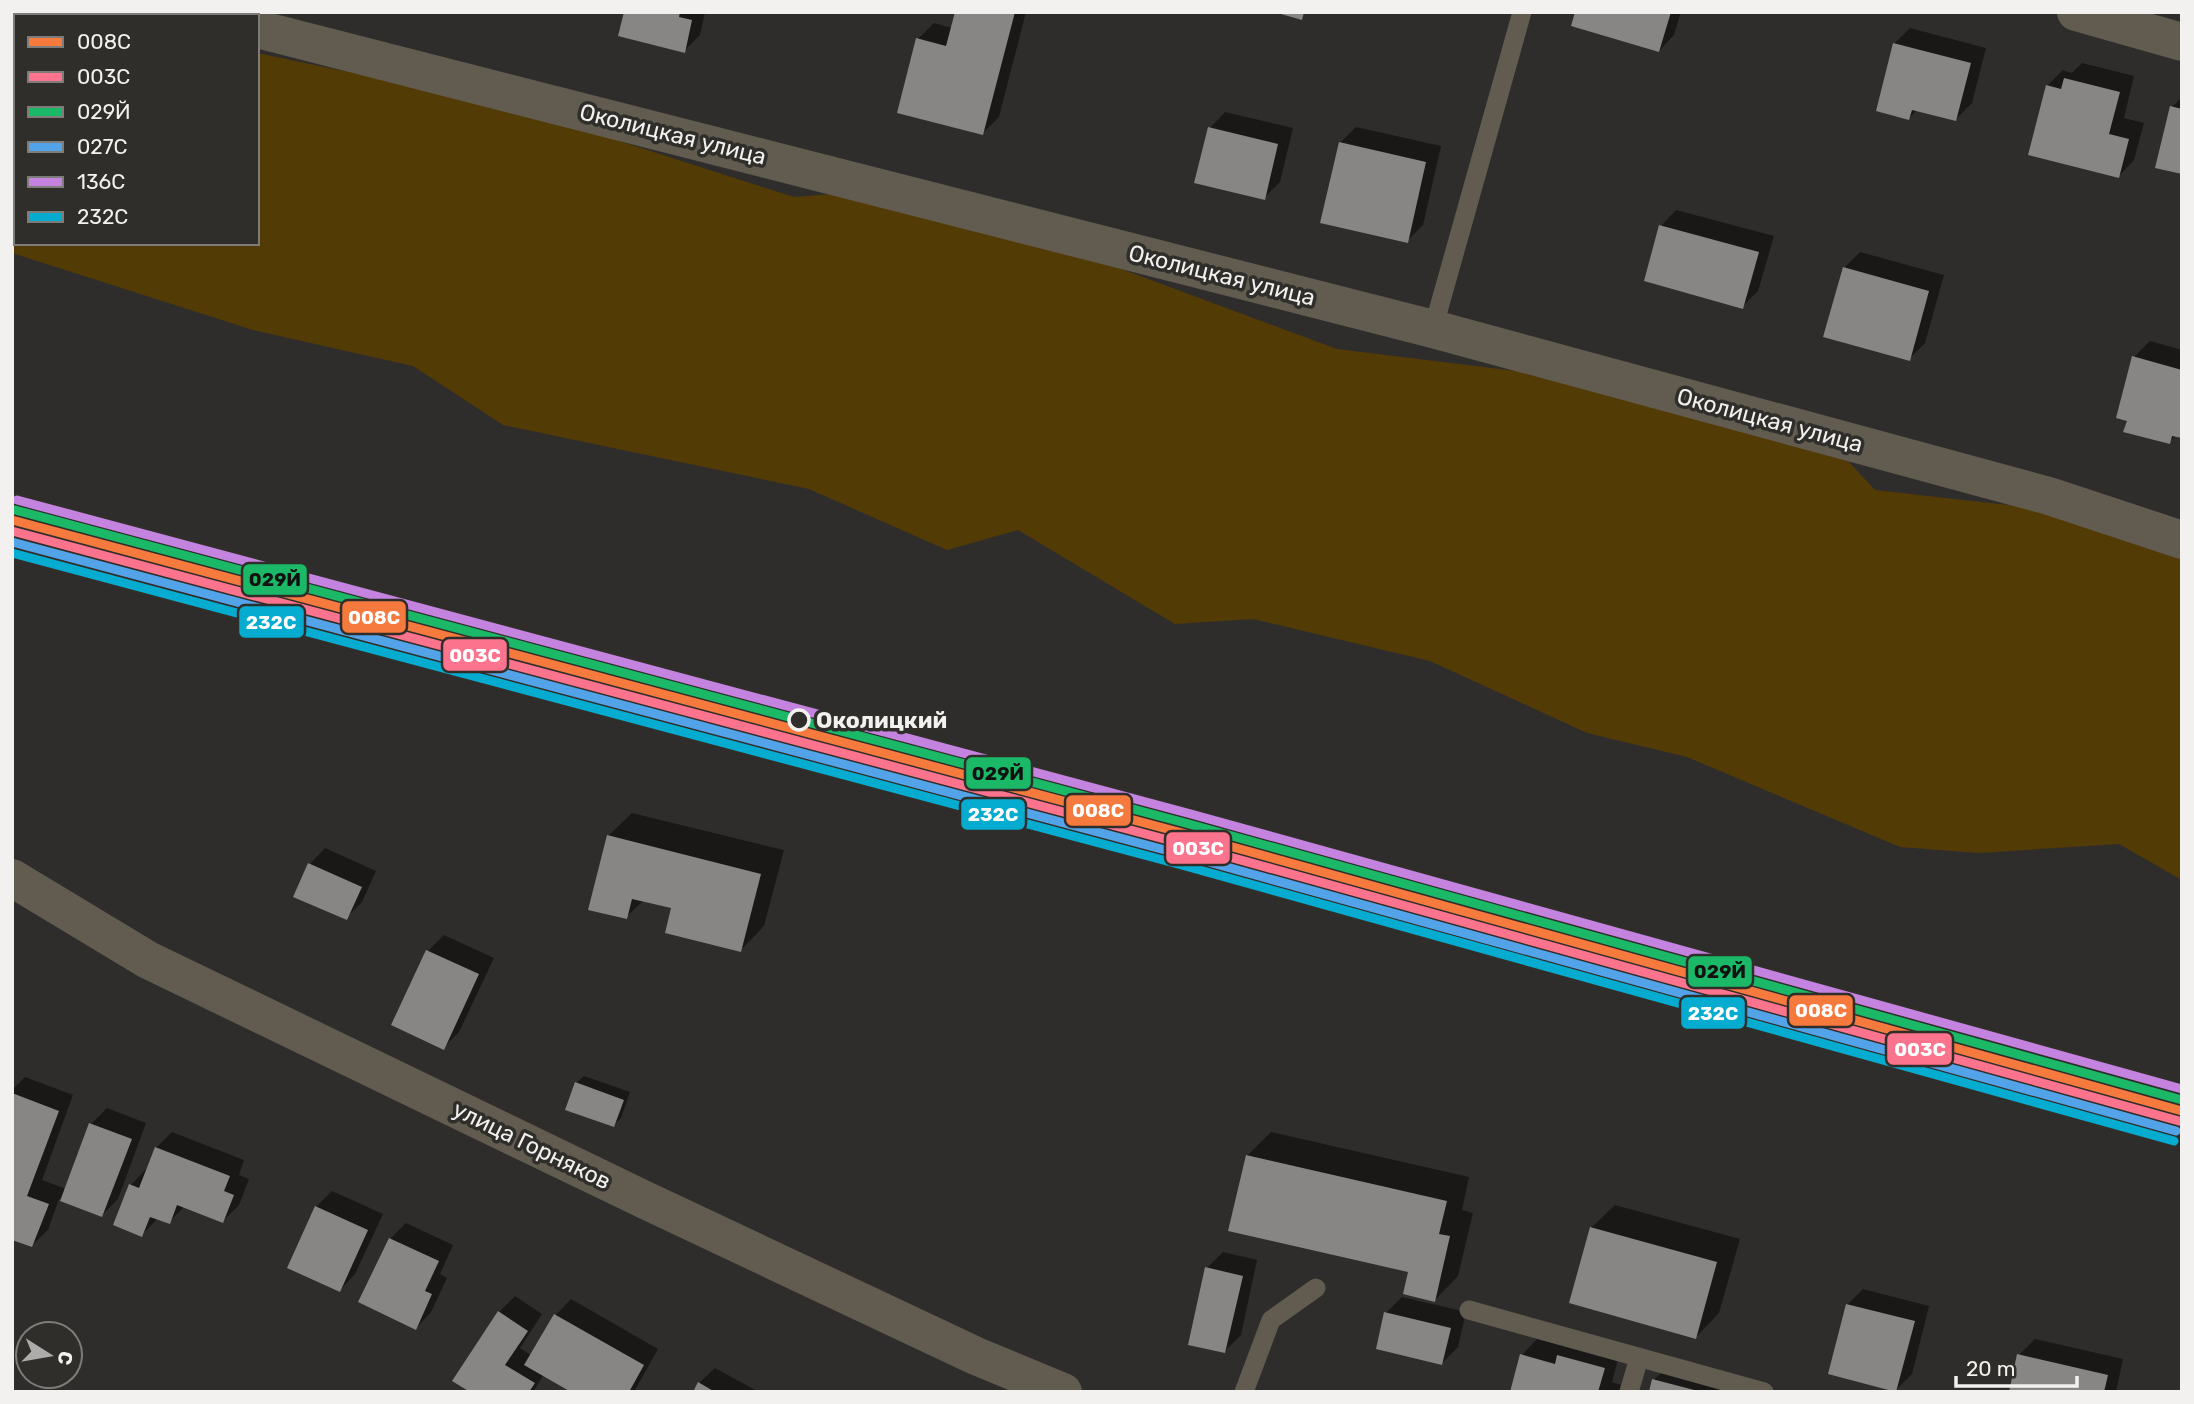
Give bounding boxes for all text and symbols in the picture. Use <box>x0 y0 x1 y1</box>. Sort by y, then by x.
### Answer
legend <box>14 14 259 245</box>
text: 008С <box>77 29 131 54</box>
text: 003С <box>77 64 130 89</box>
street label: Околицкая улица <box>577 97 769 171</box>
text: 029Й <box>77 99 131 124</box>
text: 027С <box>77 134 127 159</box>
text: 136С <box>77 169 125 194</box>
text: 232C <box>77 204 128 229</box>
street label: Околицкая улица <box>1126 238 1318 312</box>
street label: Околицкая улица <box>1674 382 1866 458</box>
line badge: 029Й <box>242 563 308 596</box>
text: 029Й <box>249 568 301 591</box>
line badge: 008С <box>341 600 407 634</box>
line badge: 232C <box>238 605 305 639</box>
text: 008С <box>348 606 400 629</box>
text: 232C <box>246 611 296 634</box>
line badge: 003С <box>442 638 508 672</box>
text: 003С <box>449 644 501 667</box>
place label: Околицкий <box>816 706 947 734</box>
marker: Околицкий <box>788 709 810 731</box>
line badge: 029Й <box>965 756 1032 790</box>
text: 029Й <box>972 762 1024 785</box>
line badge: 008С <box>1065 794 1132 827</box>
line badge: 232C <box>960 798 1026 831</box>
text: 008С <box>1072 799 1124 822</box>
text: 232C <box>968 803 1018 826</box>
line badge: 003С <box>1165 831 1231 865</box>
text: 003С <box>1172 837 1224 860</box>
line badge: 029Й <box>1687 955 1753 988</box>
text: 029Й <box>1694 960 1746 983</box>
line badge: 008С <box>1788 994 1854 1027</box>
line badge: 232C <box>1680 996 1746 1030</box>
text: 008С <box>1795 999 1847 1022</box>
text: 232C <box>1688 1002 1738 1025</box>
line badge: 003С <box>1886 1032 1953 1066</box>
text: 003С <box>1894 1038 1946 1061</box>
street label: улица Горняков <box>448 1095 616 1195</box>
north arrow <box>14 1320 84 1390</box>
scale bar <box>1956 1344 2077 1388</box>
text: С <box>53 1349 78 1367</box>
text: 20 m <box>1966 1356 2015 1381</box>

